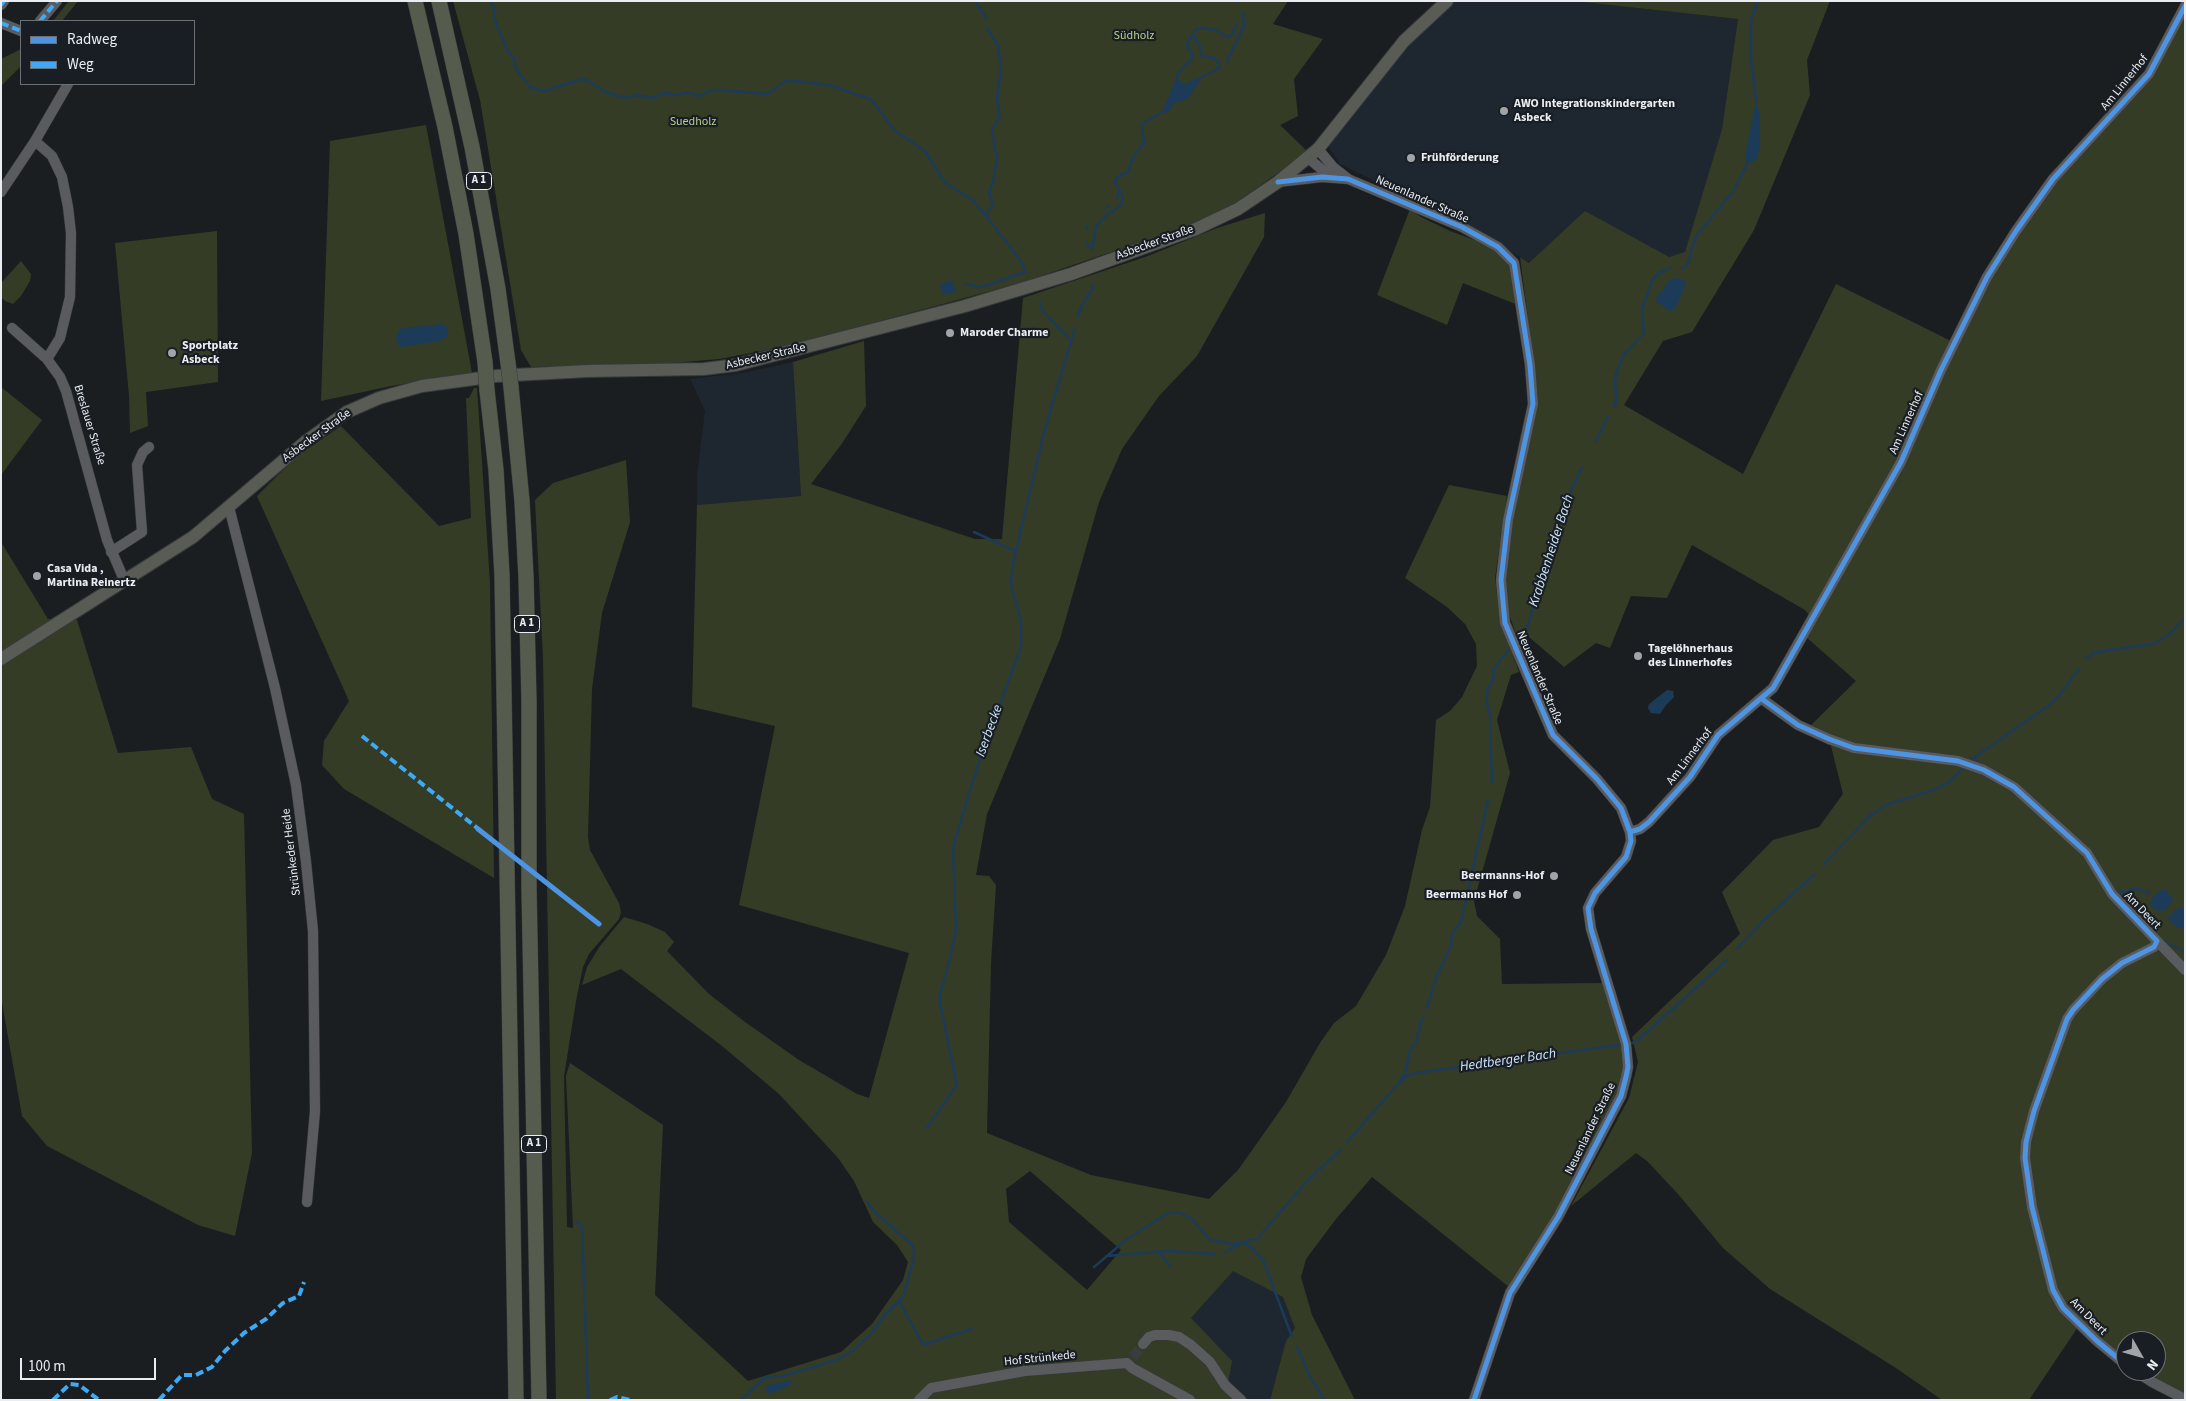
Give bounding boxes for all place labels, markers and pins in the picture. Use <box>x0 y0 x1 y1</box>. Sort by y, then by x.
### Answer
place label: AWO Integrationskindergarten Asbeck <box>1514 97 1675 125</box>
marker: AWO Integrationskindergarten Asbeck <box>1498 105 1510 117</box>
place label: Frühförderung <box>1421 151 1499 165</box>
marker: Frühförderung <box>1405 152 1417 164</box>
place label: Maroder Charme <box>960 326 1048 340</box>
marker: Maroder Charme <box>944 327 956 339</box>
place label: Sportplatz Asbeck <box>182 339 238 367</box>
marker: Sportplatz Asbeck <box>166 347 178 359</box>
place label: Casa Vida , Martina Reinertz <box>47 562 135 590</box>
marker: Casa Vida , Martina Reinertz <box>31 570 43 582</box>
place label: Tagelöhnerhaus des Linnerhofes <box>1648 642 1733 670</box>
marker: Tagelöhnerhaus des Linnerhofes <box>1632 650 1644 662</box>
place label: Beermanns-Hof <box>1461 869 1544 883</box>
marker: Beermanns-Hof <box>1548 870 1560 882</box>
place label: Beermanns Hof <box>1426 888 1507 902</box>
marker: Beermanns Hof <box>1511 889 1523 901</box>

